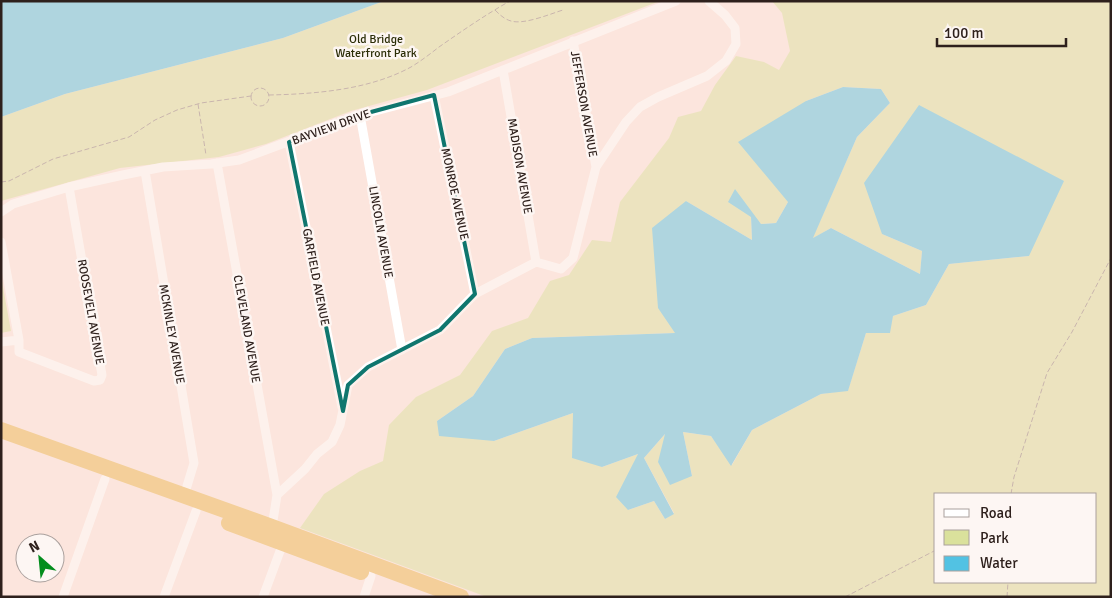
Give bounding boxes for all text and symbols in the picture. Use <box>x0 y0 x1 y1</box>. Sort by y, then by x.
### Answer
scale bar <box>937 15 1066 47</box>
text: 100 m <box>944 24 984 42</box>
park label: Old Bridge Waterfront Park <box>335 32 417 61</box>
street label: JEFFERSON AVENUE <box>567 50 600 158</box>
street label: BAYVIEW DRIVE <box>290 106 373 149</box>
street label: MADISON AVENUE <box>504 117 535 215</box>
street label: MONROE AVENUE <box>437 147 472 242</box>
street label: LINCOLN AVENUE <box>365 185 396 279</box>
street label: GARFIELD AVENUE <box>299 227 332 327</box>
street label: ROOSEVELT AVENUE <box>74 258 107 366</box>
street label: CLEVELAND AVENUE <box>230 274 263 384</box>
street label: MCKINLEY AVENUE <box>155 283 188 385</box>
legend <box>934 493 1097 583</box>
text: Road <box>980 504 1012 522</box>
text: Park <box>980 529 1009 547</box>
north arrow <box>15 533 65 583</box>
text: N <box>26 537 43 557</box>
text: Water <box>980 554 1018 572</box>

